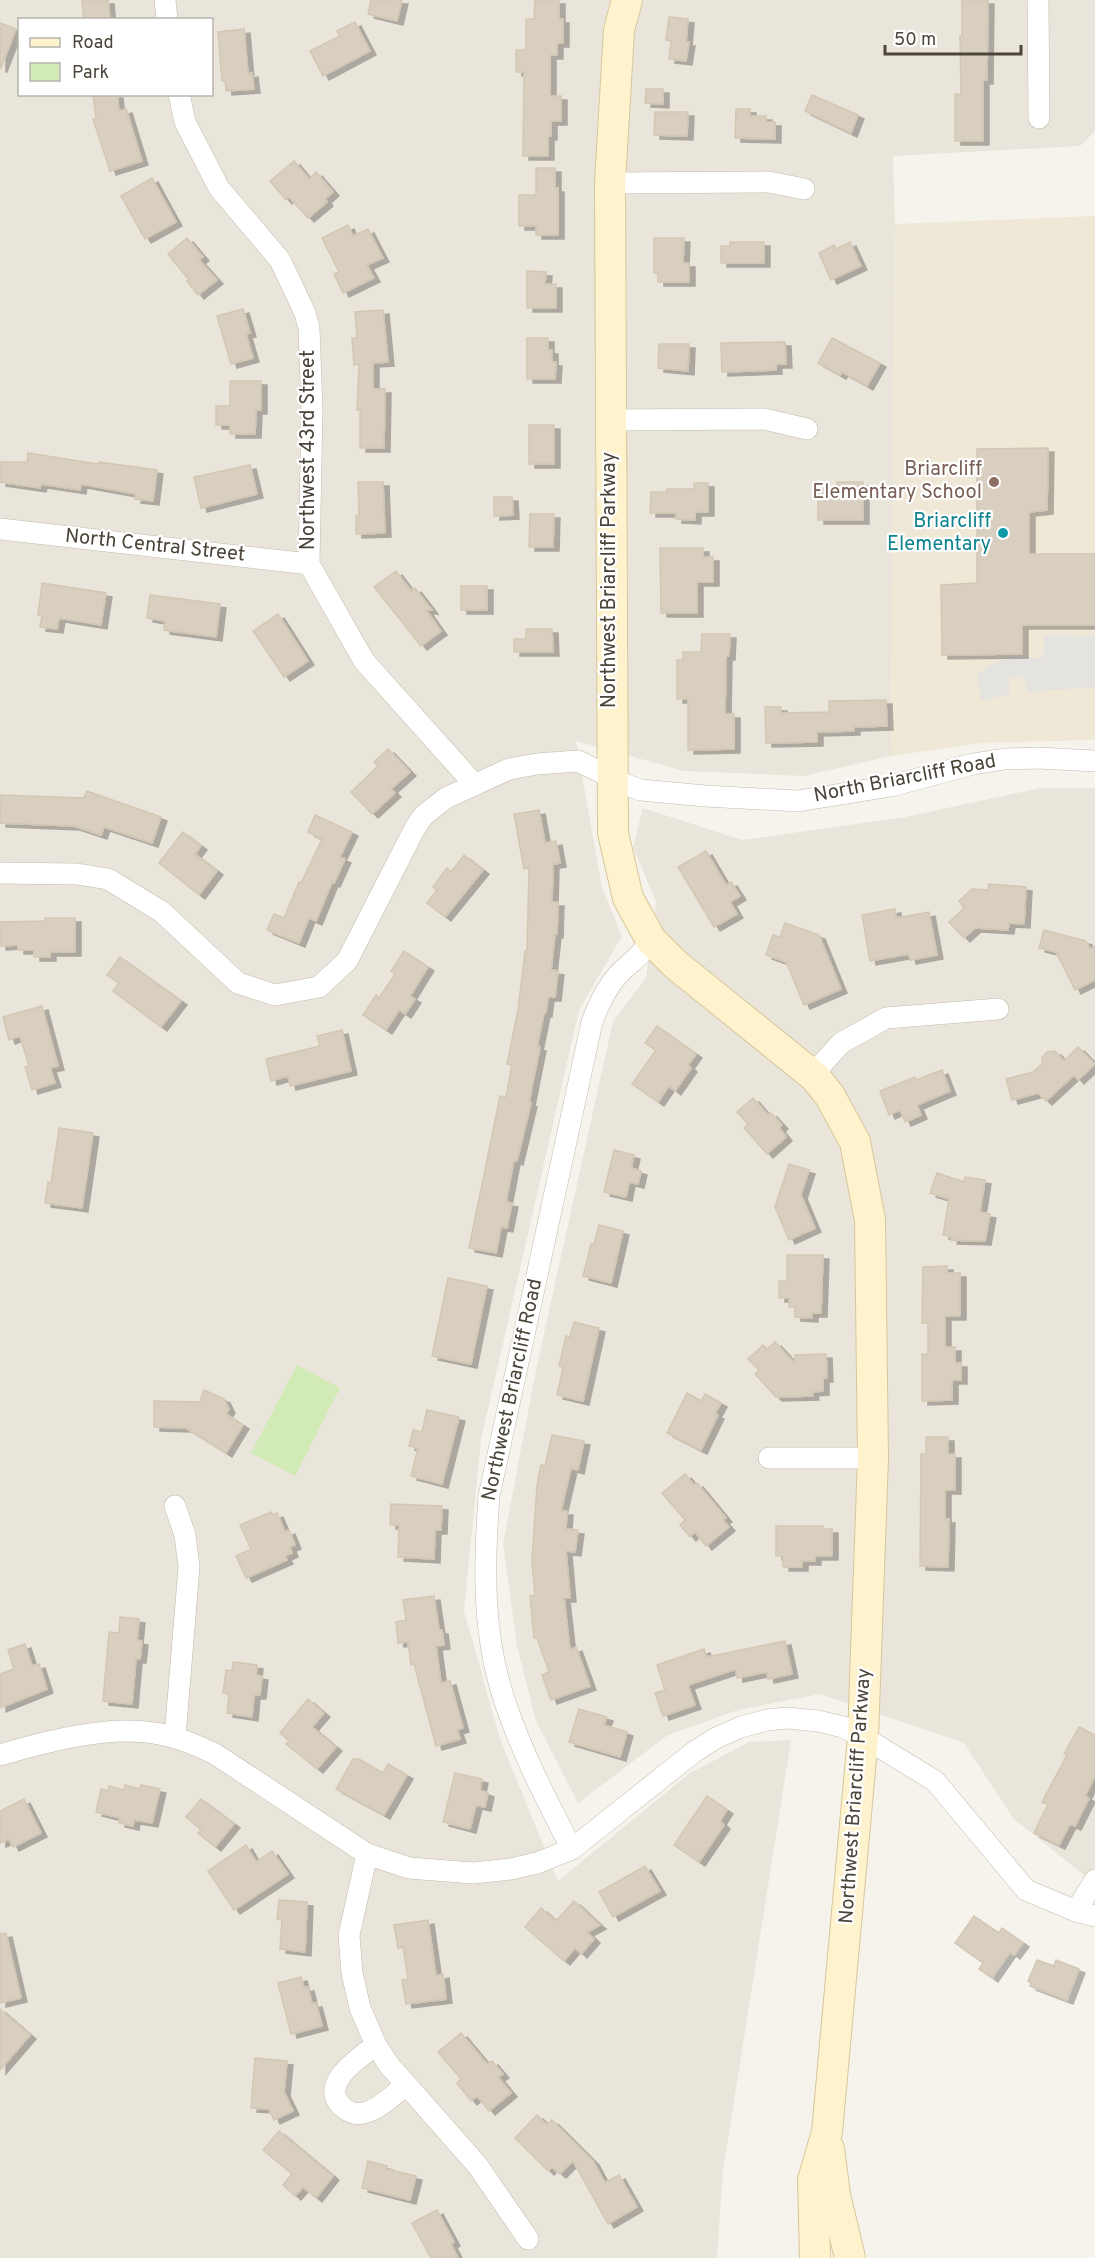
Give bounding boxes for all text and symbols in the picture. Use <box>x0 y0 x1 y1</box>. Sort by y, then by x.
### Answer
legend <box>18 18 213 96</box>
scale bar <box>885 18 1022 56</box>
text: 50 m <box>894 29 936 52</box>
text: Road <box>72 32 114 55</box>
text: Park <box>72 62 109 85</box>
street label: Northwest 43rd Street <box>296 350 322 550</box>
street label: Northwest Briarcliff Parkway <box>597 452 623 708</box>
place label: Briarcliff Elementary School <box>812 457 983 506</box>
marker: Briarcliff Elementary School <box>987 475 1001 489</box>
place label: Briarcliff Elementary <box>887 509 992 558</box>
street label: North Central Street <box>64 524 246 568</box>
marker: Briarcliff Elementary <box>996 526 1010 540</box>
street label: North Briarcliff Road <box>812 749 998 809</box>
street label: Northwest Briarcliff Road <box>477 1277 549 1503</box>
street label: Northwest Briarcliff Parkway <box>834 1667 878 1925</box>

